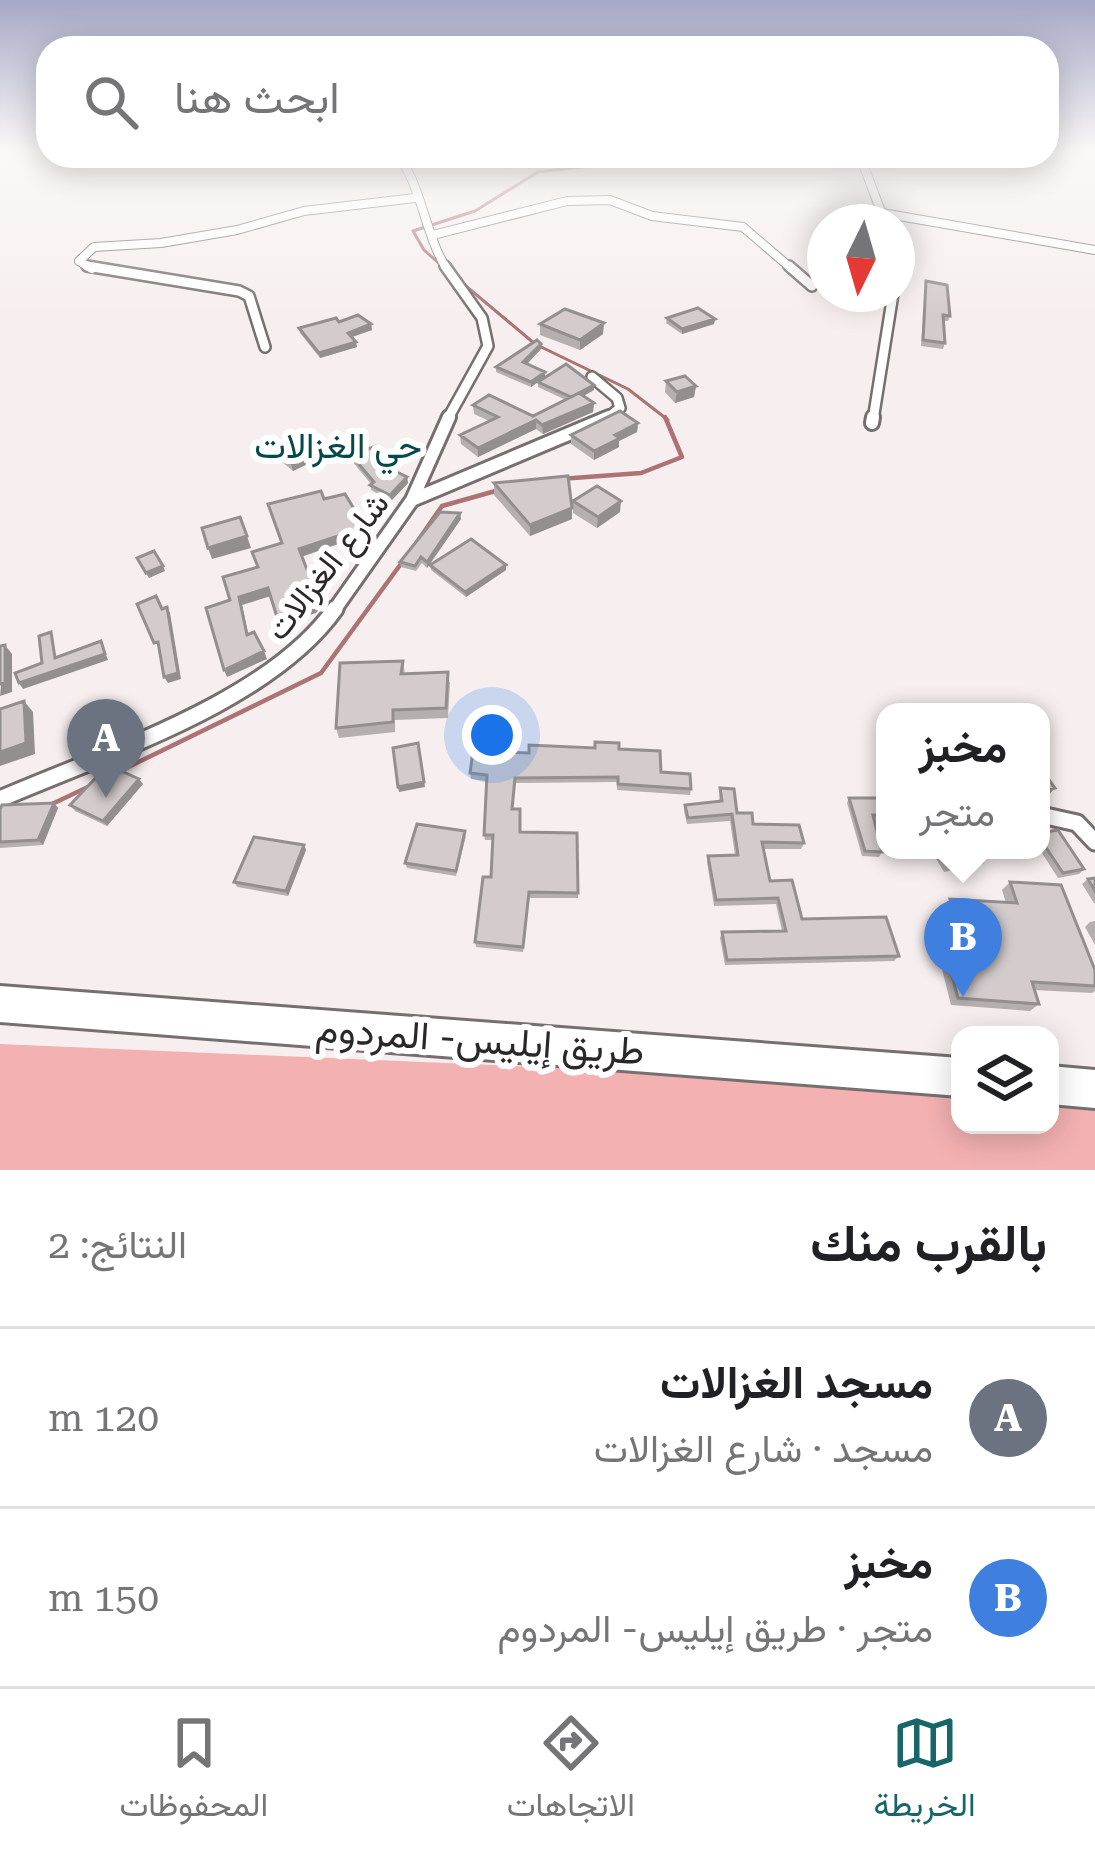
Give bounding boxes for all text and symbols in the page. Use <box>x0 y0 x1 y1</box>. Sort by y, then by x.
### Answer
search box <box>36 36 1059 168</box>
icon: search <box>78 69 144 135</box>
text: ابحث هنا <box>174 71 340 124</box>
north arrow <box>807 204 915 312</box>
district label: حي الغزالات <box>254 425 422 475</box>
street label: شارع الغزالات <box>257 484 399 649</box>
pin: A <box>67 699 145 798</box>
popup <box>876 703 1050 859</box>
your location <box>462 705 522 765</box>
text: مخبز <box>919 720 1007 773</box>
text: متجر <box>919 790 995 836</box>
pin: B <box>924 898 1002 997</box>
street label: طريق إيليس- المردوم <box>314 1006 646 1076</box>
map controls <box>951 1026 1059 1134</box>
button: layers <box>951 1026 1059 1134</box>
text: بالقرب منك <box>810 1214 1047 1273</box>
text: النتائج: 2 <box>48 1222 187 1268</box>
text: مسجد الغزالات <box>660 1356 933 1409</box>
text: 120 m <box>48 1395 159 1441</box>
text: A <box>994 1395 1022 1441</box>
text: مسجد · شارع الغزالات <box>594 1426 933 1472</box>
text: مخبز <box>844 1536 933 1589</box>
text: 150 m <box>48 1575 159 1621</box>
text: B <box>994 1575 1022 1621</box>
text: متجر · طريق إيليس- المردوم <box>498 1606 933 1652</box>
tab: المحفوظات <box>119 1710 268 1834</box>
tab: الاتجاهات <box>507 1710 635 1834</box>
tab: الخريطة <box>874 1710 976 1834</box>

